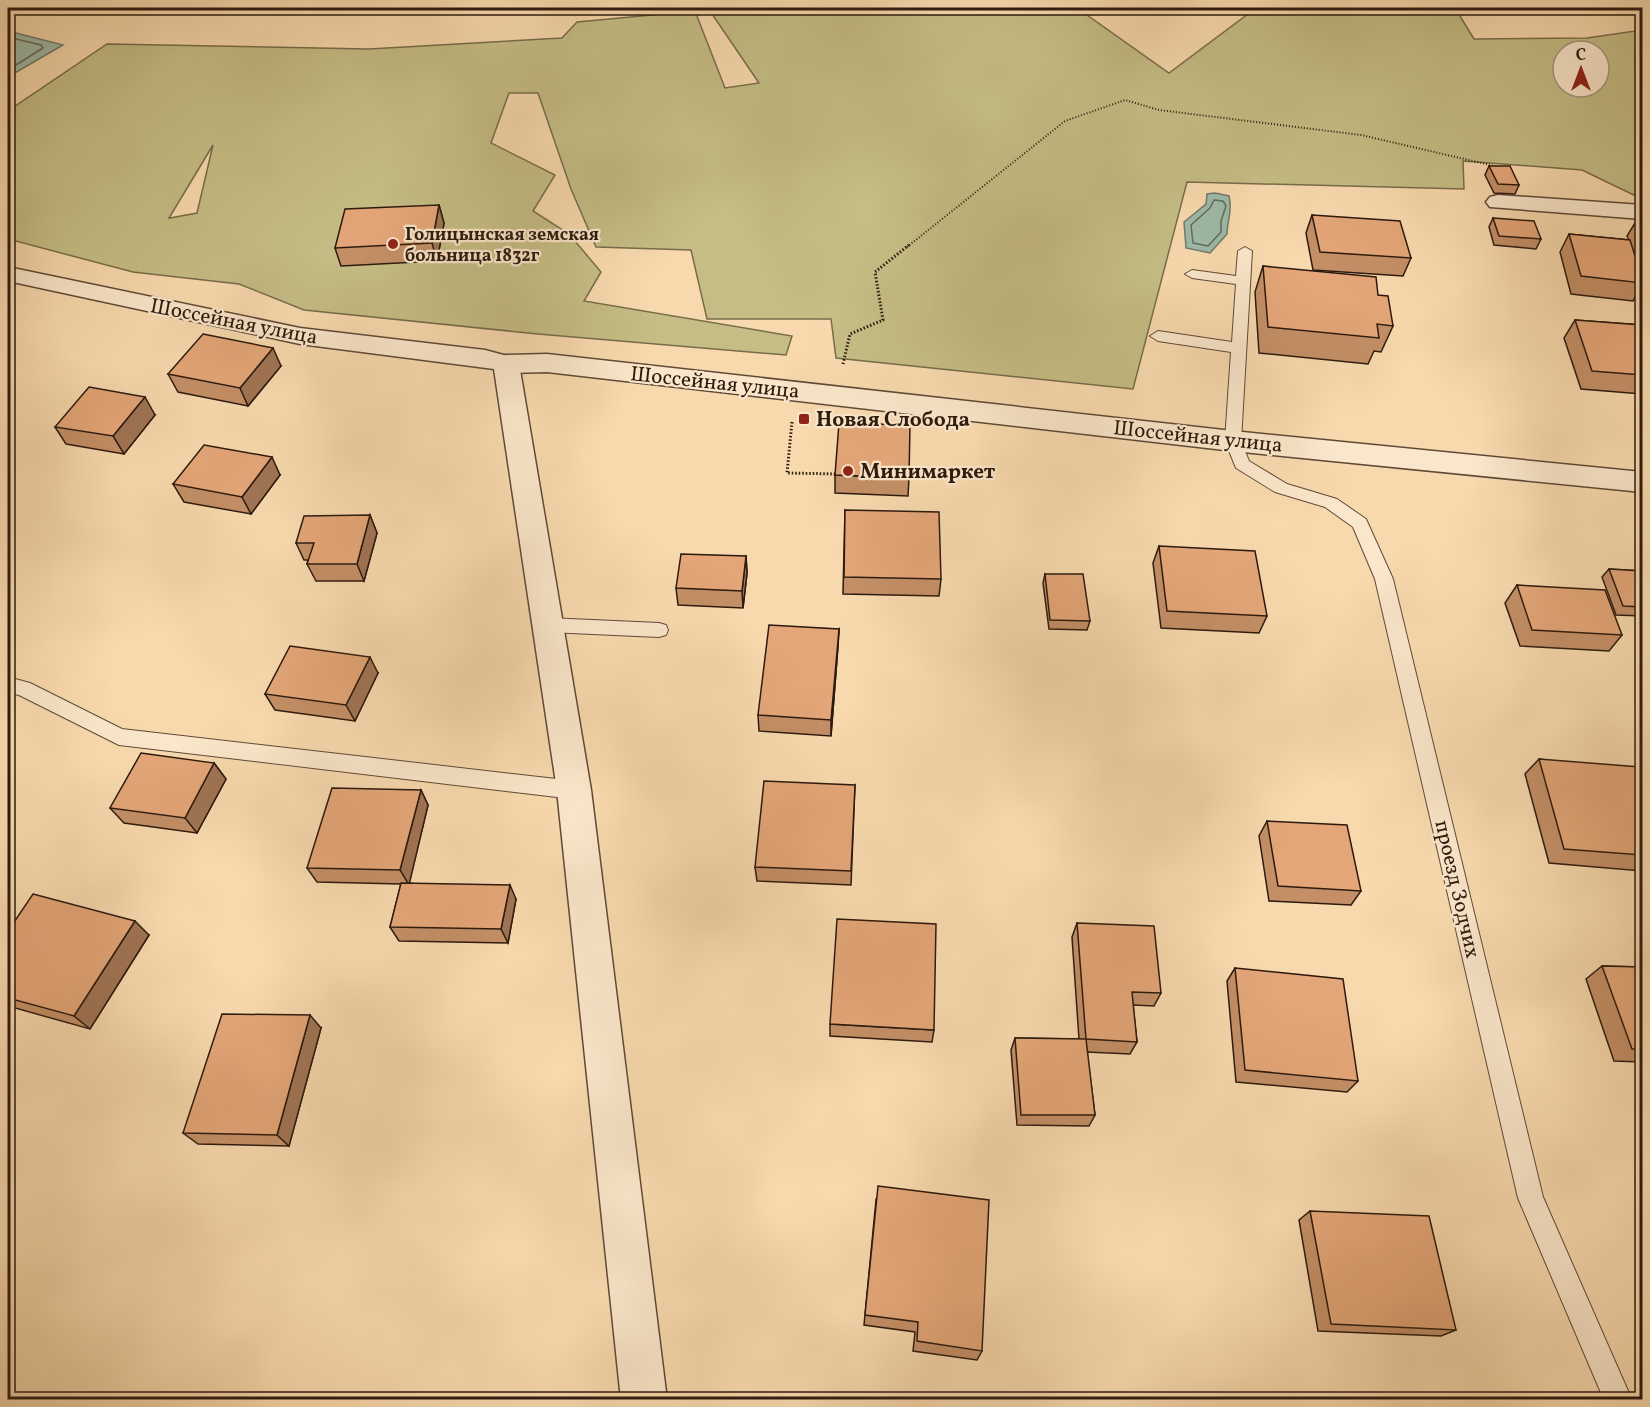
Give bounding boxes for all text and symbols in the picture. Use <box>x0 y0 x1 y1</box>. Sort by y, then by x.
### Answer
north arrow <box>1551 39 1611 99</box>
text: С <box>1576 45 1586 67</box>
place label: Голицынская земская больница 1832г <box>405 223 599 269</box>
marker: Голицынская земская больница 1832г <box>386 237 400 251</box>
street label: Шоссейная улица <box>147 292 320 353</box>
street label: Шоссейная улица <box>629 360 801 407</box>
place label: Новая Слобода <box>816 406 970 435</box>
marker: Новая Слобода <box>797 412 811 426</box>
street label: Шоссейная улица <box>1112 414 1284 461</box>
place label: Минимаркет <box>860 458 996 487</box>
marker: Минимаркет <box>841 464 855 478</box>
street label: проезд Зодчих <box>1427 818 1486 961</box>

